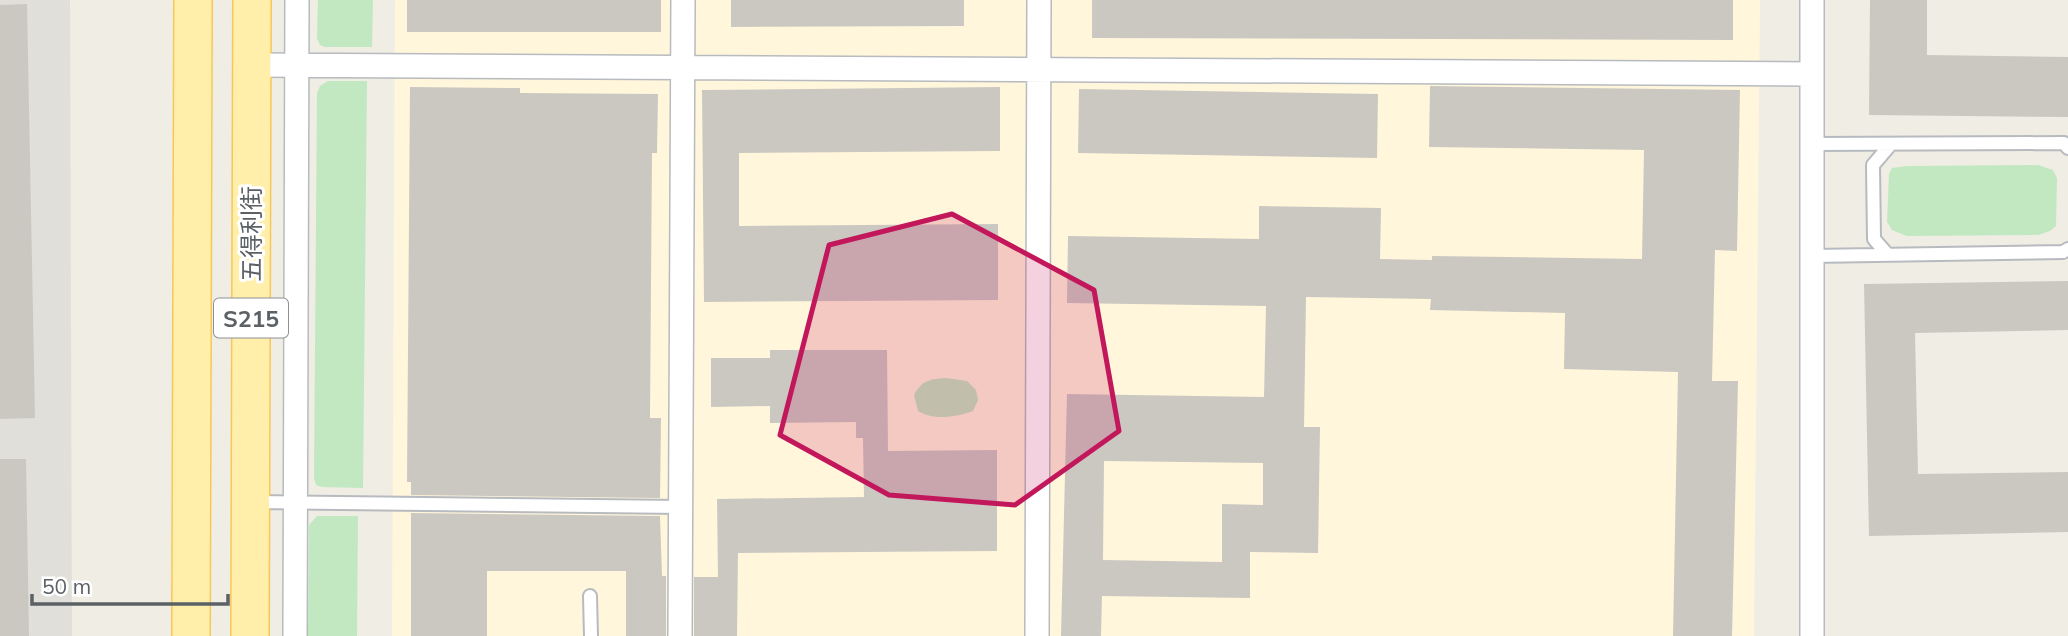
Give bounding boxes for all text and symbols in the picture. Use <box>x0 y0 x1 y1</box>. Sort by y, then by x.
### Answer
street label: 五得利街 <box>236 186 266 282</box>
road number: S215 <box>214 298 288 338</box>
scale bar <box>32 562 228 606</box>
text: 50 m <box>42 573 91 599</box>

